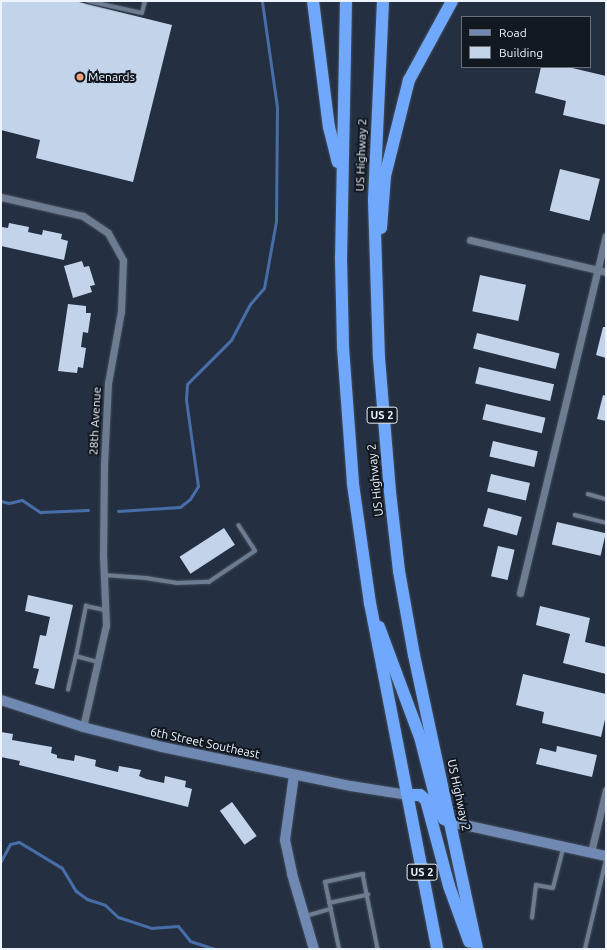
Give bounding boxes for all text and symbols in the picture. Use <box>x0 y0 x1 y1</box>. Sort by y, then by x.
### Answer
legend <box>461 16 591 68</box>
text: Road <box>499 26 527 39</box>
text: Building <box>499 46 543 59</box>
place label: Menards <box>88 70 135 84</box>
marker: Menards <box>75 72 85 82</box>
street label: US Highway 2 <box>353 118 369 192</box>
street label: 28th Avenue <box>86 387 104 455</box>
road number: US 2 <box>366 406 398 424</box>
street label: US Highway 2 <box>364 443 386 517</box>
street label: 6th Street Southeast <box>149 724 261 762</box>
street label: US Highway 2 <box>444 758 474 832</box>
road number: US 2 <box>406 863 438 881</box>

